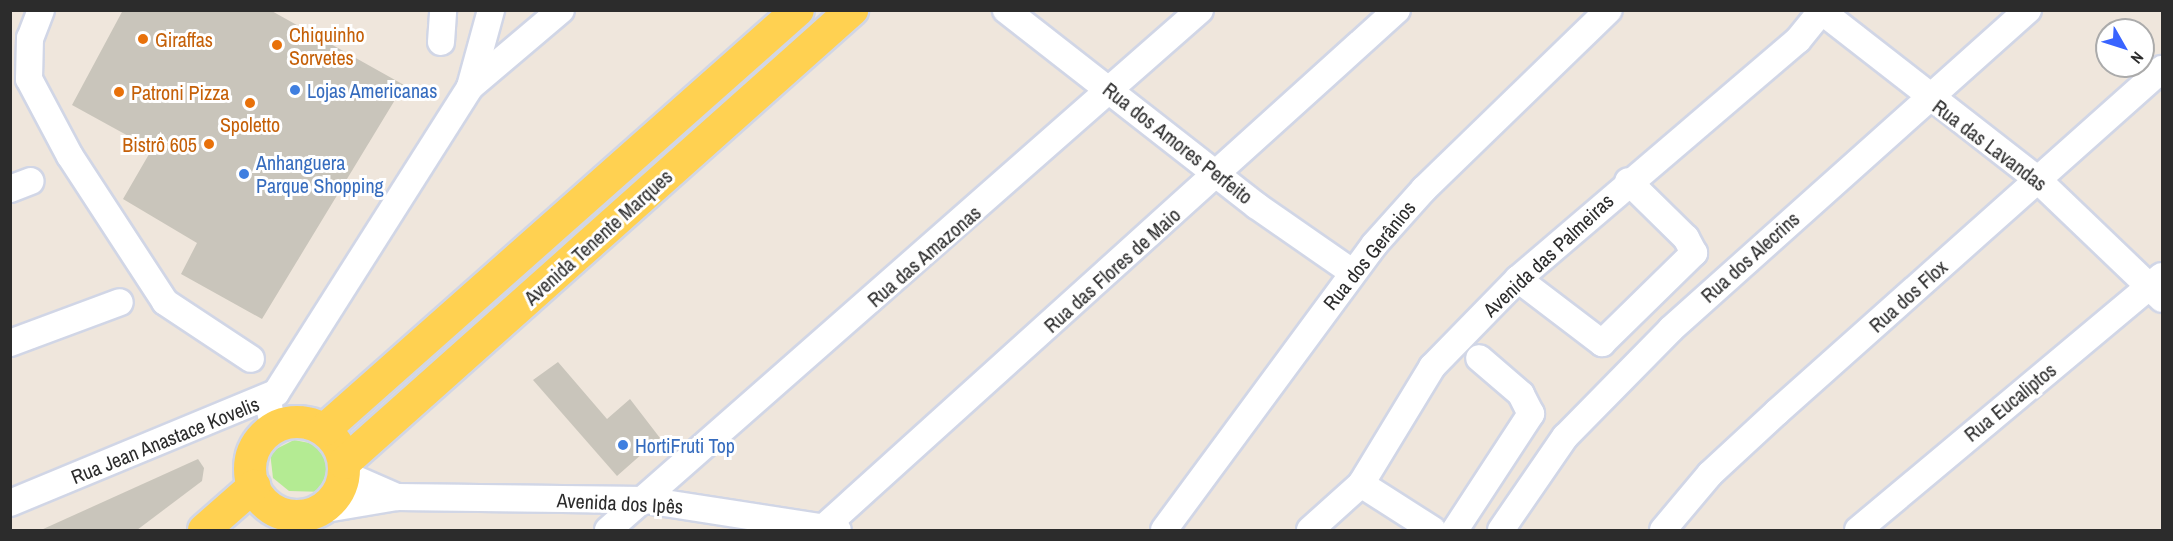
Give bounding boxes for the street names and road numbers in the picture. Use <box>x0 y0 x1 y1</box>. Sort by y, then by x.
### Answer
street label: Rua dos Amores Perfeito <box>1098 77 1258 209</box>
street label: Rua das Lavandas <box>1928 94 2052 196</box>
street label: Avenida Tenente Marques <box>519 164 677 310</box>
street label: Avenida das Palmeiras <box>1478 188 1618 322</box>
street label: Rua dos Gerânios <box>1318 196 1420 314</box>
street label: Rua das Amazonas <box>862 200 986 312</box>
street label: Rua das Flores de Maio <box>1039 203 1185 337</box>
street label: Rua dos Alecrins <box>1696 206 1804 308</box>
street label: Rua dos Flox <box>1864 255 1952 337</box>
street label: Rua Eucaliptos <box>1959 358 2061 446</box>
street label: Rua Jean Anastace Kovelis <box>67 391 263 489</box>
street label: Avenida dos Ipês <box>556 488 684 518</box>

